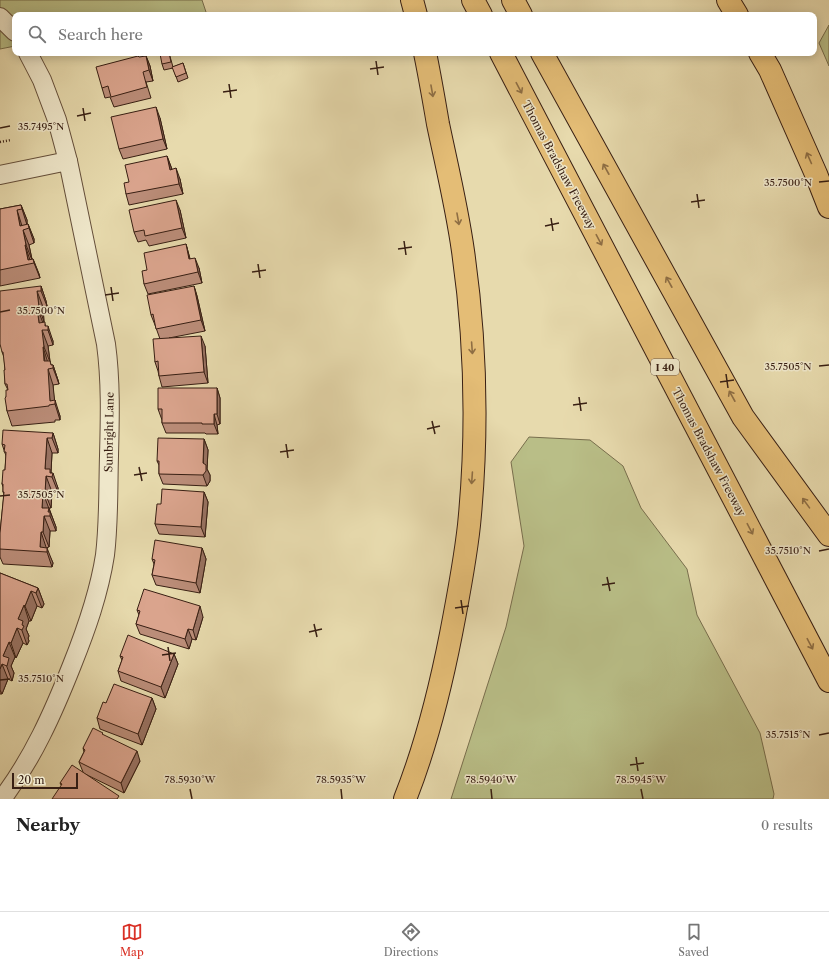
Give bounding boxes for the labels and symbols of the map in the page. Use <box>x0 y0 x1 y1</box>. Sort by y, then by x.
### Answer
one-way arrow <box>516 81 523 93</box>
one-way arrow <box>429 84 437 97</box>
street label: Thomas Bradshaw Freeway <box>519 98 599 232</box>
text: 35.7495°N <box>18 120 64 133</box>
one-way arrow <box>805 152 812 164</box>
one-way arrow <box>602 163 610 175</box>
text: 35.7500°N <box>764 176 812 189</box>
one-way arrow <box>454 212 462 225</box>
one-way arrow <box>595 234 603 246</box>
one-way arrow <box>665 277 673 289</box>
text: 35.7500°N <box>17 304 65 317</box>
one-way arrow <box>469 341 476 354</box>
road number: I 40 <box>651 359 679 375</box>
text: 35.7505°N <box>764 360 812 373</box>
street label: Thomas Bradshaw Freeway <box>669 385 749 519</box>
one-way arrow <box>728 390 735 402</box>
street label: Sunbright Lane <box>101 392 117 472</box>
one-way arrow <box>469 471 476 484</box>
text: 35.7505°N <box>17 488 65 501</box>
one-way arrow <box>802 498 810 509</box>
one-way arrow <box>746 523 754 535</box>
text: 35.7510°N <box>765 544 811 557</box>
one-way arrow <box>806 638 814 650</box>
text: 35.7510°N <box>18 672 64 685</box>
text: 35.7515°N <box>765 728 811 741</box>
scale bar <box>12 771 78 790</box>
text: 78.5930°W <box>165 773 216 786</box>
text: 78.5935°W <box>316 773 367 786</box>
text: 78.5940°W <box>465 773 518 786</box>
text: 78.5945°W <box>616 773 667 786</box>

